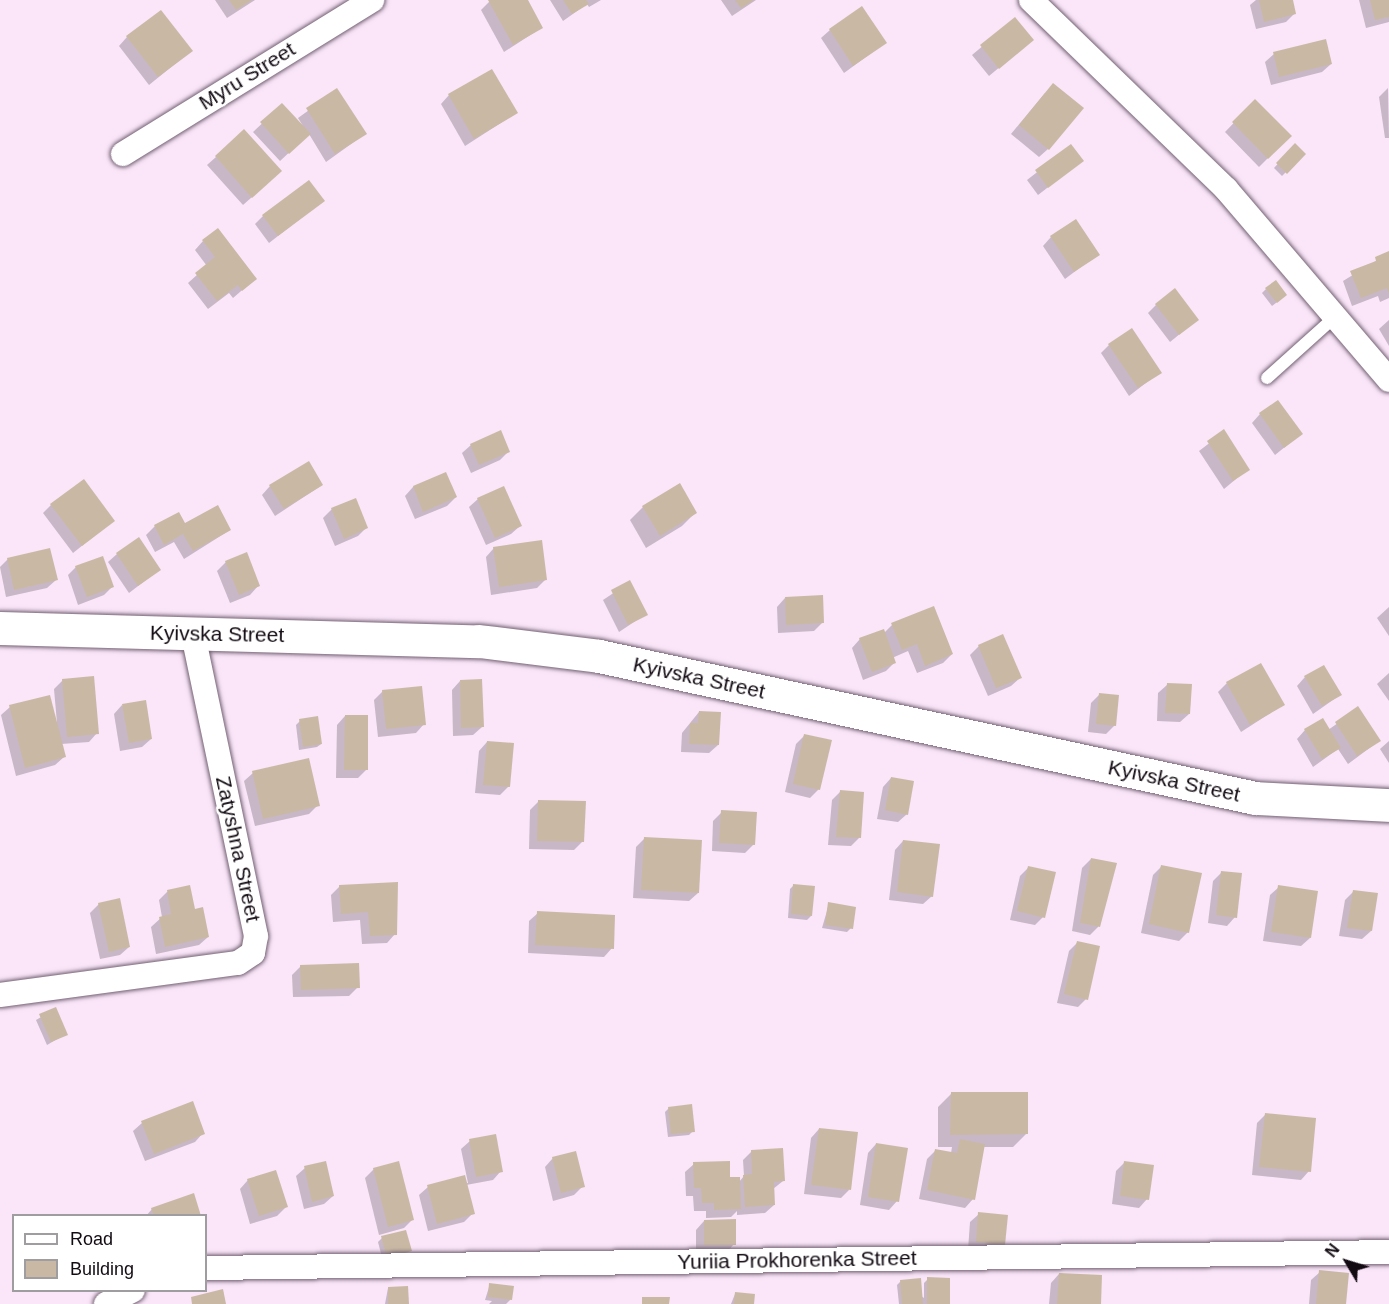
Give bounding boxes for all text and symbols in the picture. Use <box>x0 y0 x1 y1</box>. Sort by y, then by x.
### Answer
street label: Myru Street <box>194 37 300 115</box>
street label: Kyivska Street <box>150 620 284 648</box>
street label: Kyivska Street <box>631 652 767 704</box>
street label: Kyivska Street <box>1106 755 1242 807</box>
street label: Zatyshna Street <box>210 774 266 924</box>
legend <box>12 1214 207 1292</box>
text: Road <box>70 1229 113 1249</box>
north arrow <box>1317 1232 1377 1292</box>
text: N <box>1322 1241 1343 1260</box>
street label: Yuriia Prokhorenka Street <box>677 1245 917 1275</box>
text: Building <box>70 1259 134 1279</box>

